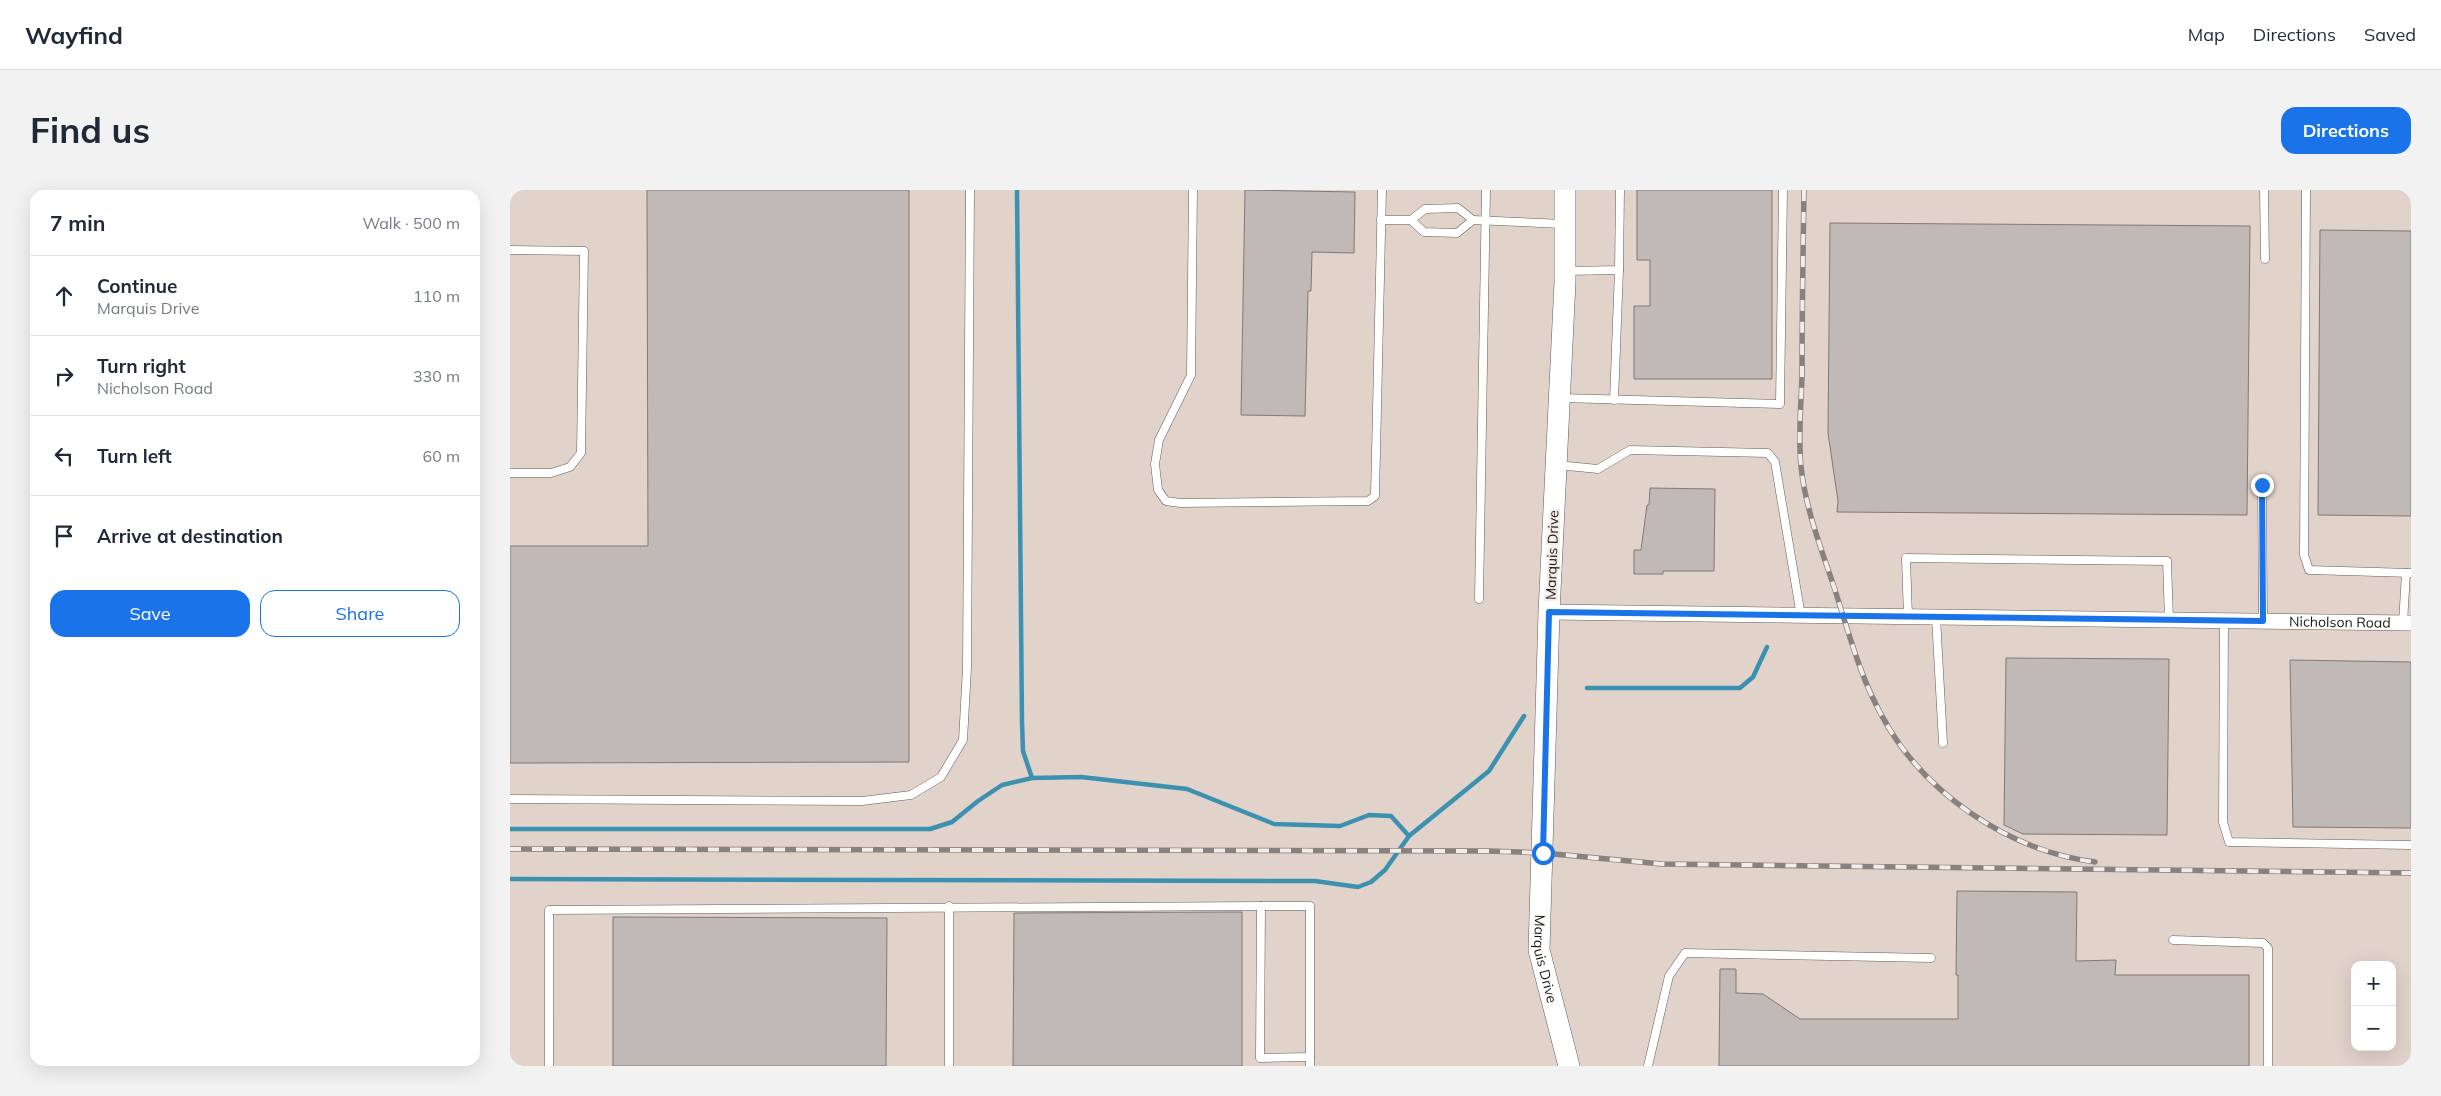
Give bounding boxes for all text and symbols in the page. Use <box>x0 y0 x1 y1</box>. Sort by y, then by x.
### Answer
text: Wayfind <box>25 20 123 50</box>
text: Map <box>2188 23 2225 46</box>
text: Directions <box>2253 23 2336 46</box>
text: Saved <box>2364 23 2416 46</box>
button: Directions <box>2281 107 2411 154</box>
text: Find us <box>30 108 150 152</box>
text: 7 min <box>50 210 105 236</box>
text: Walk · 500 m <box>362 213 460 233</box>
text: Continue <box>97 274 177 298</box>
icon: ahead <box>50 282 78 310</box>
text: 110 m <box>413 286 460 306</box>
text: Marquis Drive <box>97 298 199 318</box>
text: Turn right <box>97 354 186 378</box>
icon: right <box>50 362 78 390</box>
text: 330 m <box>413 366 460 386</box>
text: Nicholson Road <box>97 378 213 398</box>
icon: left <box>50 442 78 470</box>
text: Turn left <box>97 444 172 468</box>
text: 60 m <box>423 446 460 466</box>
route end <box>2251 474 2274 497</box>
street label: Marquis Drive <box>1541 510 1563 600</box>
icon: arrive <box>50 522 78 550</box>
text: Arrive at destination <box>97 524 283 548</box>
button: Save <box>50 590 250 637</box>
button: Share <box>260 590 460 637</box>
street label: Nicholson Road <box>2289 612 2391 632</box>
route start <box>1532 842 1555 865</box>
street label: Marquis Drive <box>1530 914 1561 1005</box>
map controls <box>2351 961 2396 1051</box>
button: + <box>2351 961 2396 1006</box>
button: − <box>2351 1006 2396 1051</box>

